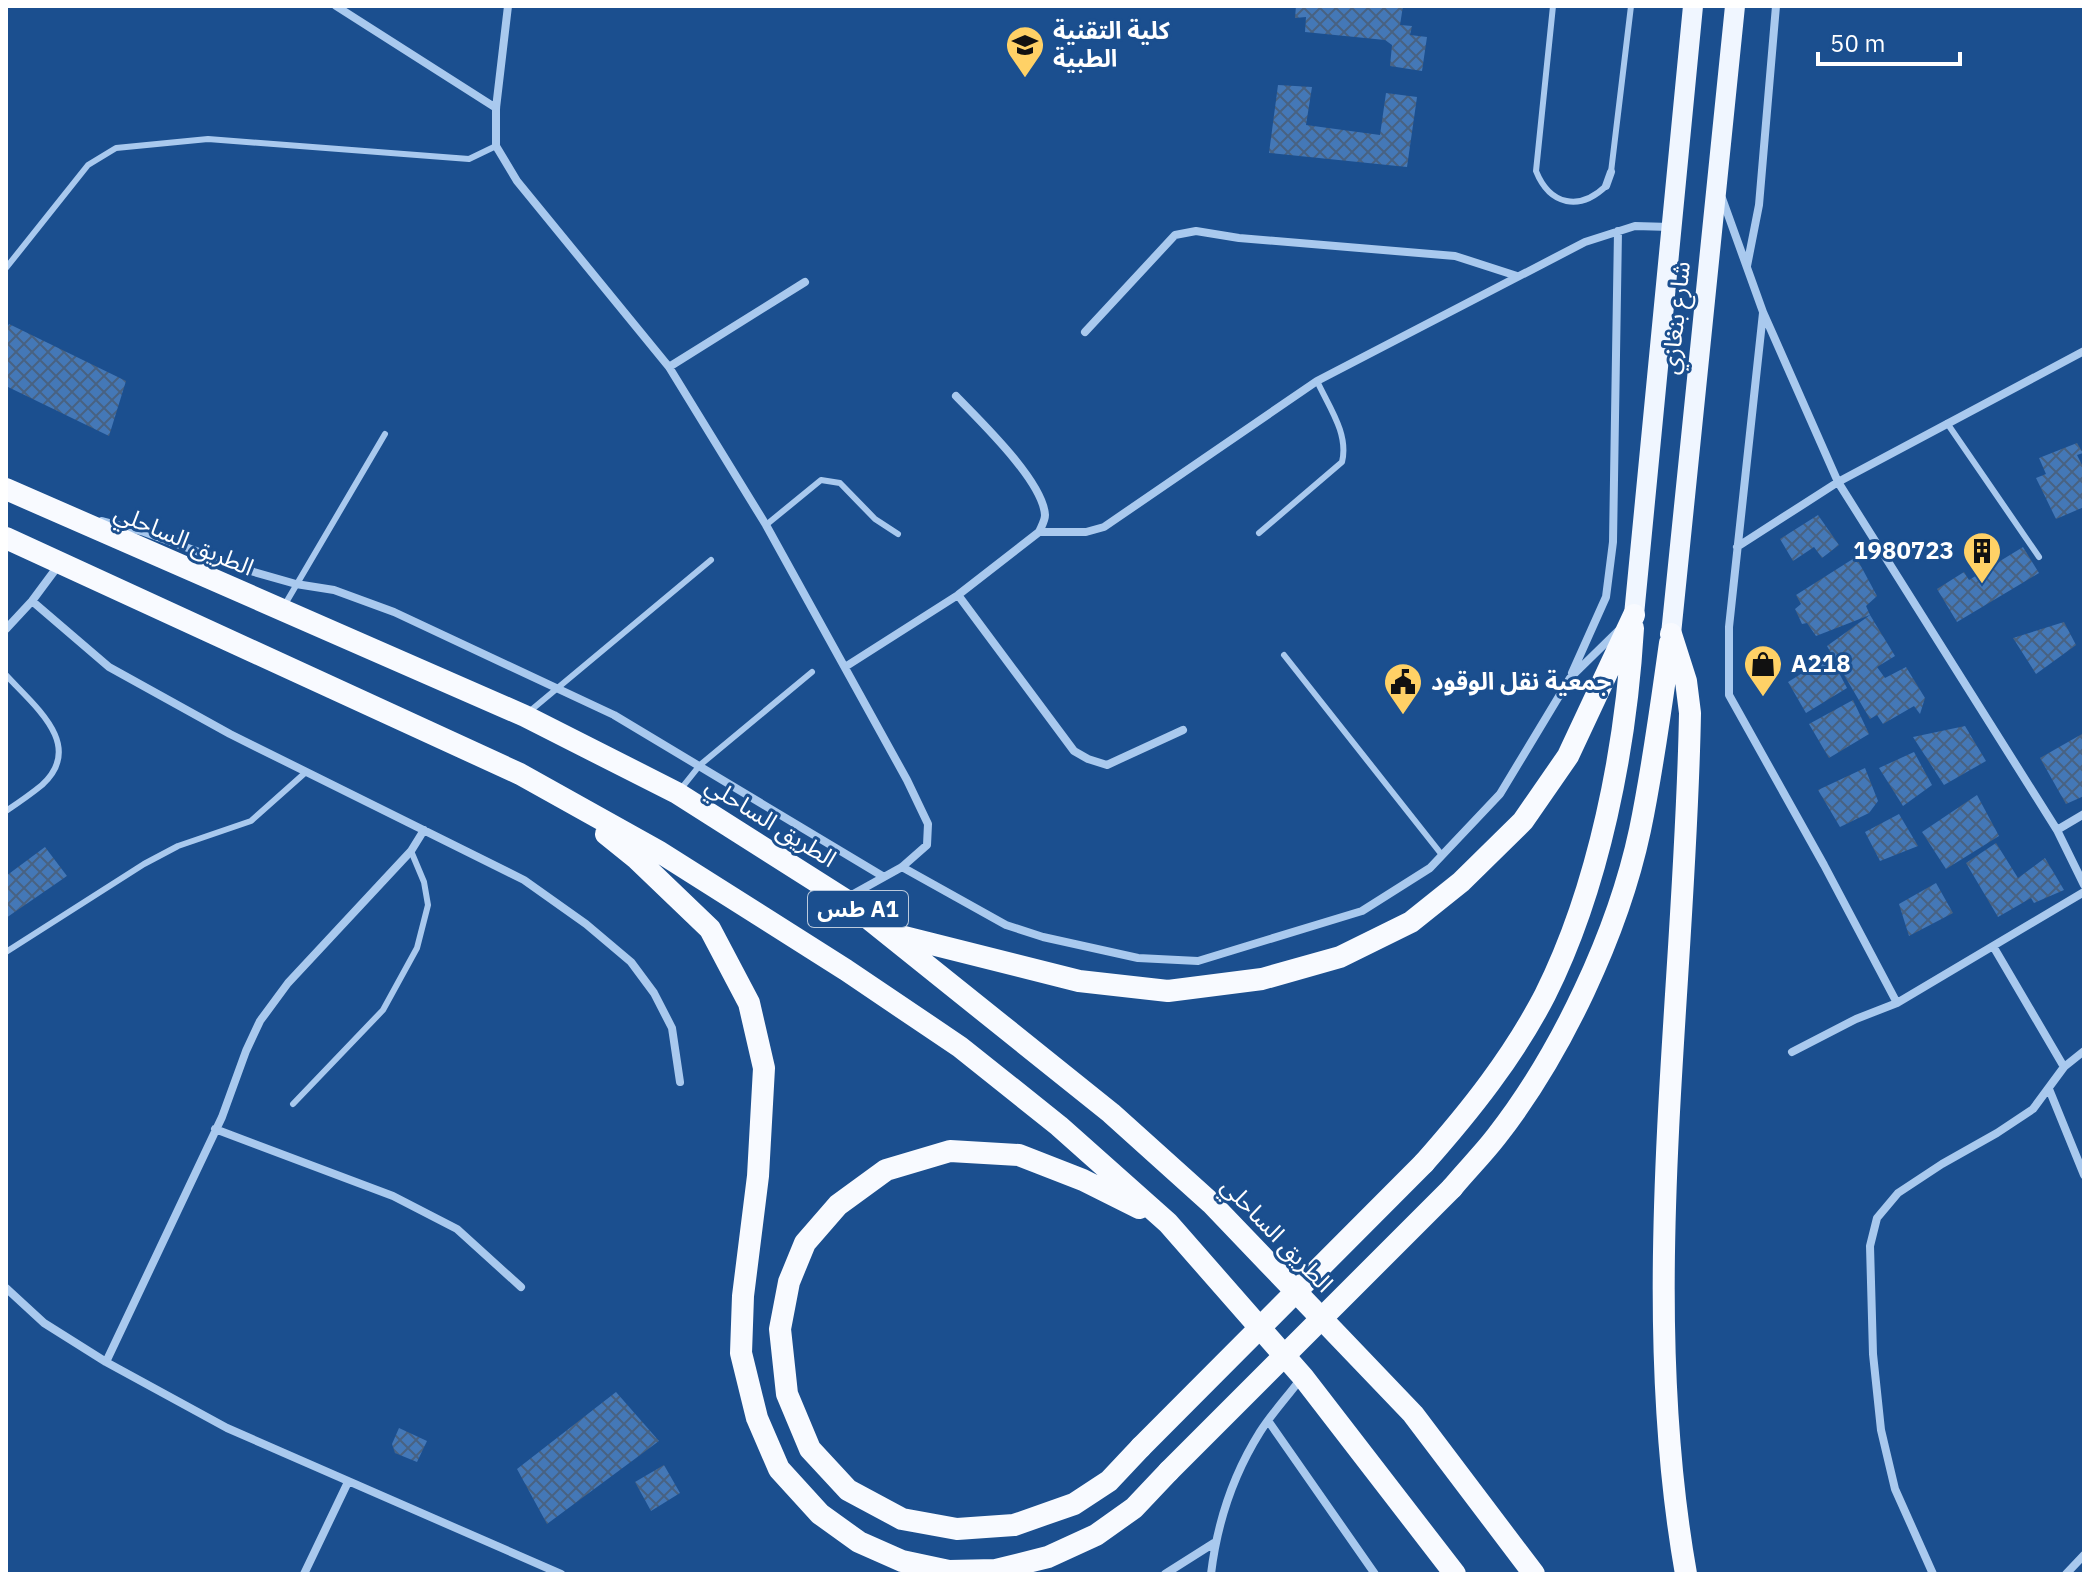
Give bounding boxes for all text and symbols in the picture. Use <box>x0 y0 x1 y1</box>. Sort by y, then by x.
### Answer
place label: كلية التقنية الطبية <box>1053 14 1171 74</box>
scale bar <box>1818 16 1960 66</box>
school or university icon: كلية التقنية الطبية <box>1004 24 1046 79</box>
text: 50 m <box>1830 27 1885 59</box>
street label: شارع بنغازي <box>1653 260 1700 376</box>
street label: الطريق الساحلي <box>108 495 259 586</box>
building icon: 1980723 <box>1961 530 2003 585</box>
place label: 1980723 <box>1853 534 1954 566</box>
shop icon: A218 <box>1742 643 1784 698</box>
place label: A218 <box>1791 647 1851 679</box>
public building icon: جمعية نقل الوقود <box>1382 661 1424 716</box>
place label: جمعية نقل الوقود <box>1431 665 1611 697</box>
street label: الطريق الساحلي <box>698 768 843 877</box>
road number: طس A1 <box>808 891 908 927</box>
street label: الطريق الساحلي <box>1212 1170 1341 1301</box>

